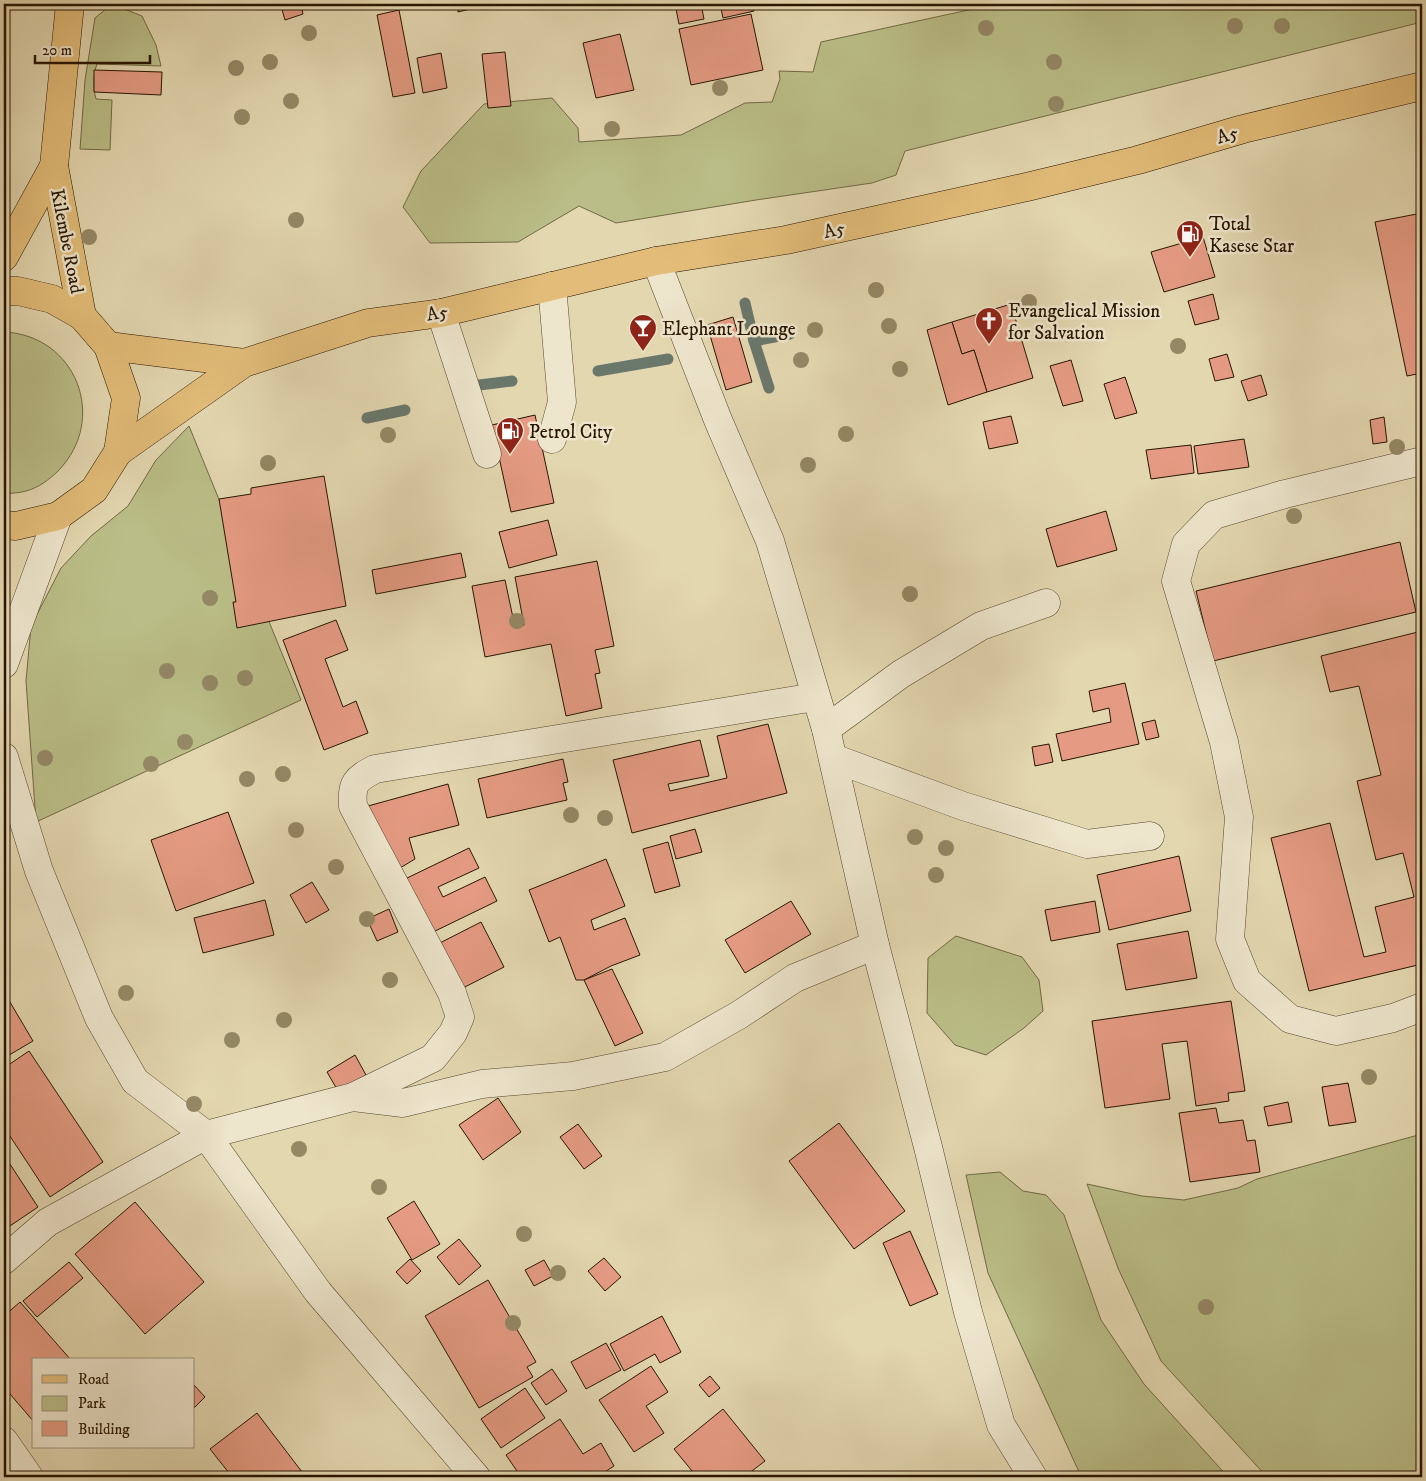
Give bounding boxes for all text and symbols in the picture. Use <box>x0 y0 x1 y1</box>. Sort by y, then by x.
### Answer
scale bar <box>35 32 150 64</box>
text: 20 m <box>42 41 72 60</box>
street label: A5 <box>1214 121 1241 149</box>
street label: Kilembe Road <box>45 187 88 296</box>
place label: Total Kasese Star <box>1209 213 1294 258</box>
street label: A5 <box>821 217 848 244</box>
fuel station icon: Total Kasese Star <box>1175 219 1205 258</box>
street label: A5 <box>425 300 450 327</box>
place label: Evangelical Mission for Salvation <box>1008 300 1160 345</box>
church icon: Evangelical Mission for Salvation <box>974 306 1004 345</box>
bar icon: Elephant Lounge <box>628 313 658 352</box>
place label: Elephant Lounge <box>662 318 796 341</box>
fuel station icon: Petrol City <box>495 416 525 455</box>
place label: Petrol City <box>529 421 613 444</box>
legend <box>32 1358 195 1448</box>
text: Road <box>78 1370 110 1389</box>
text: Park <box>78 1394 107 1413</box>
text: Building <box>78 1420 130 1439</box>

